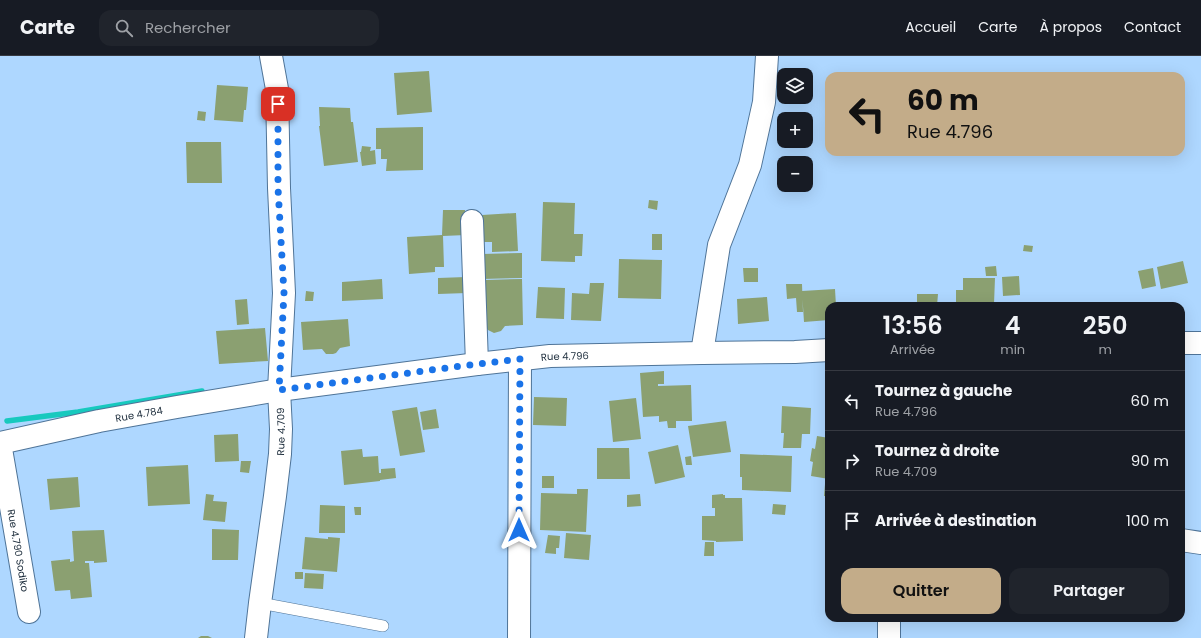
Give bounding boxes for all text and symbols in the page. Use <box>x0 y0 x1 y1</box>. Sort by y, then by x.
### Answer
search box <box>99 10 379 46</box>
text: Carte <box>20 14 75 41</box>
icon: search <box>113 17 135 39</box>
text: Rechercher <box>145 17 231 38</box>
text: Accueil <box>905 17 956 37</box>
text: Carte <box>978 17 1018 37</box>
text: À propos <box>1040 17 1102 37</box>
text: Contact <box>1124 17 1181 37</box>
map controls <box>777 68 813 192</box>
button: layers <box>777 68 813 104</box>
text: 60 m <box>907 81 979 120</box>
pin <box>261 87 295 121</box>
icon: left <box>841 88 893 140</box>
icon: arrive <box>267 93 289 115</box>
button: + <box>777 112 813 148</box>
text: Rue 4.796 <box>907 119 993 144</box>
button: − <box>777 156 813 192</box>
text: 13:56 <box>883 309 943 342</box>
text: 4 <box>1005 309 1021 342</box>
text: 250 <box>1083 309 1127 342</box>
text: Arrivée <box>890 340 935 359</box>
text: min <box>1000 340 1025 359</box>
text: m <box>1098 340 1112 359</box>
street label: Rue 4.796 <box>540 348 589 365</box>
text: Tournez à gauche <box>875 380 1012 401</box>
icon: left <box>841 390 863 412</box>
text: 60 m <box>1131 390 1169 411</box>
text: Rue 4.796 <box>875 402 937 421</box>
street label: Rue 4.784 <box>114 403 164 426</box>
street label: Rue 4.709 <box>273 407 289 456</box>
text: Tournez à droite <box>875 440 999 461</box>
icon: right <box>841 450 863 472</box>
text: 90 m <box>1131 450 1169 471</box>
text: Rue 4.709 <box>875 462 937 481</box>
street label: Rue 4.790 Sodiko <box>3 508 32 593</box>
position arrow <box>498 509 540 551</box>
icon: arrive <box>841 510 863 532</box>
text: Arrivée à destination <box>875 510 1037 531</box>
text: 100 m <box>1126 510 1169 531</box>
button: Quitter <box>841 568 1001 614</box>
button: Partager <box>1009 568 1169 614</box>

